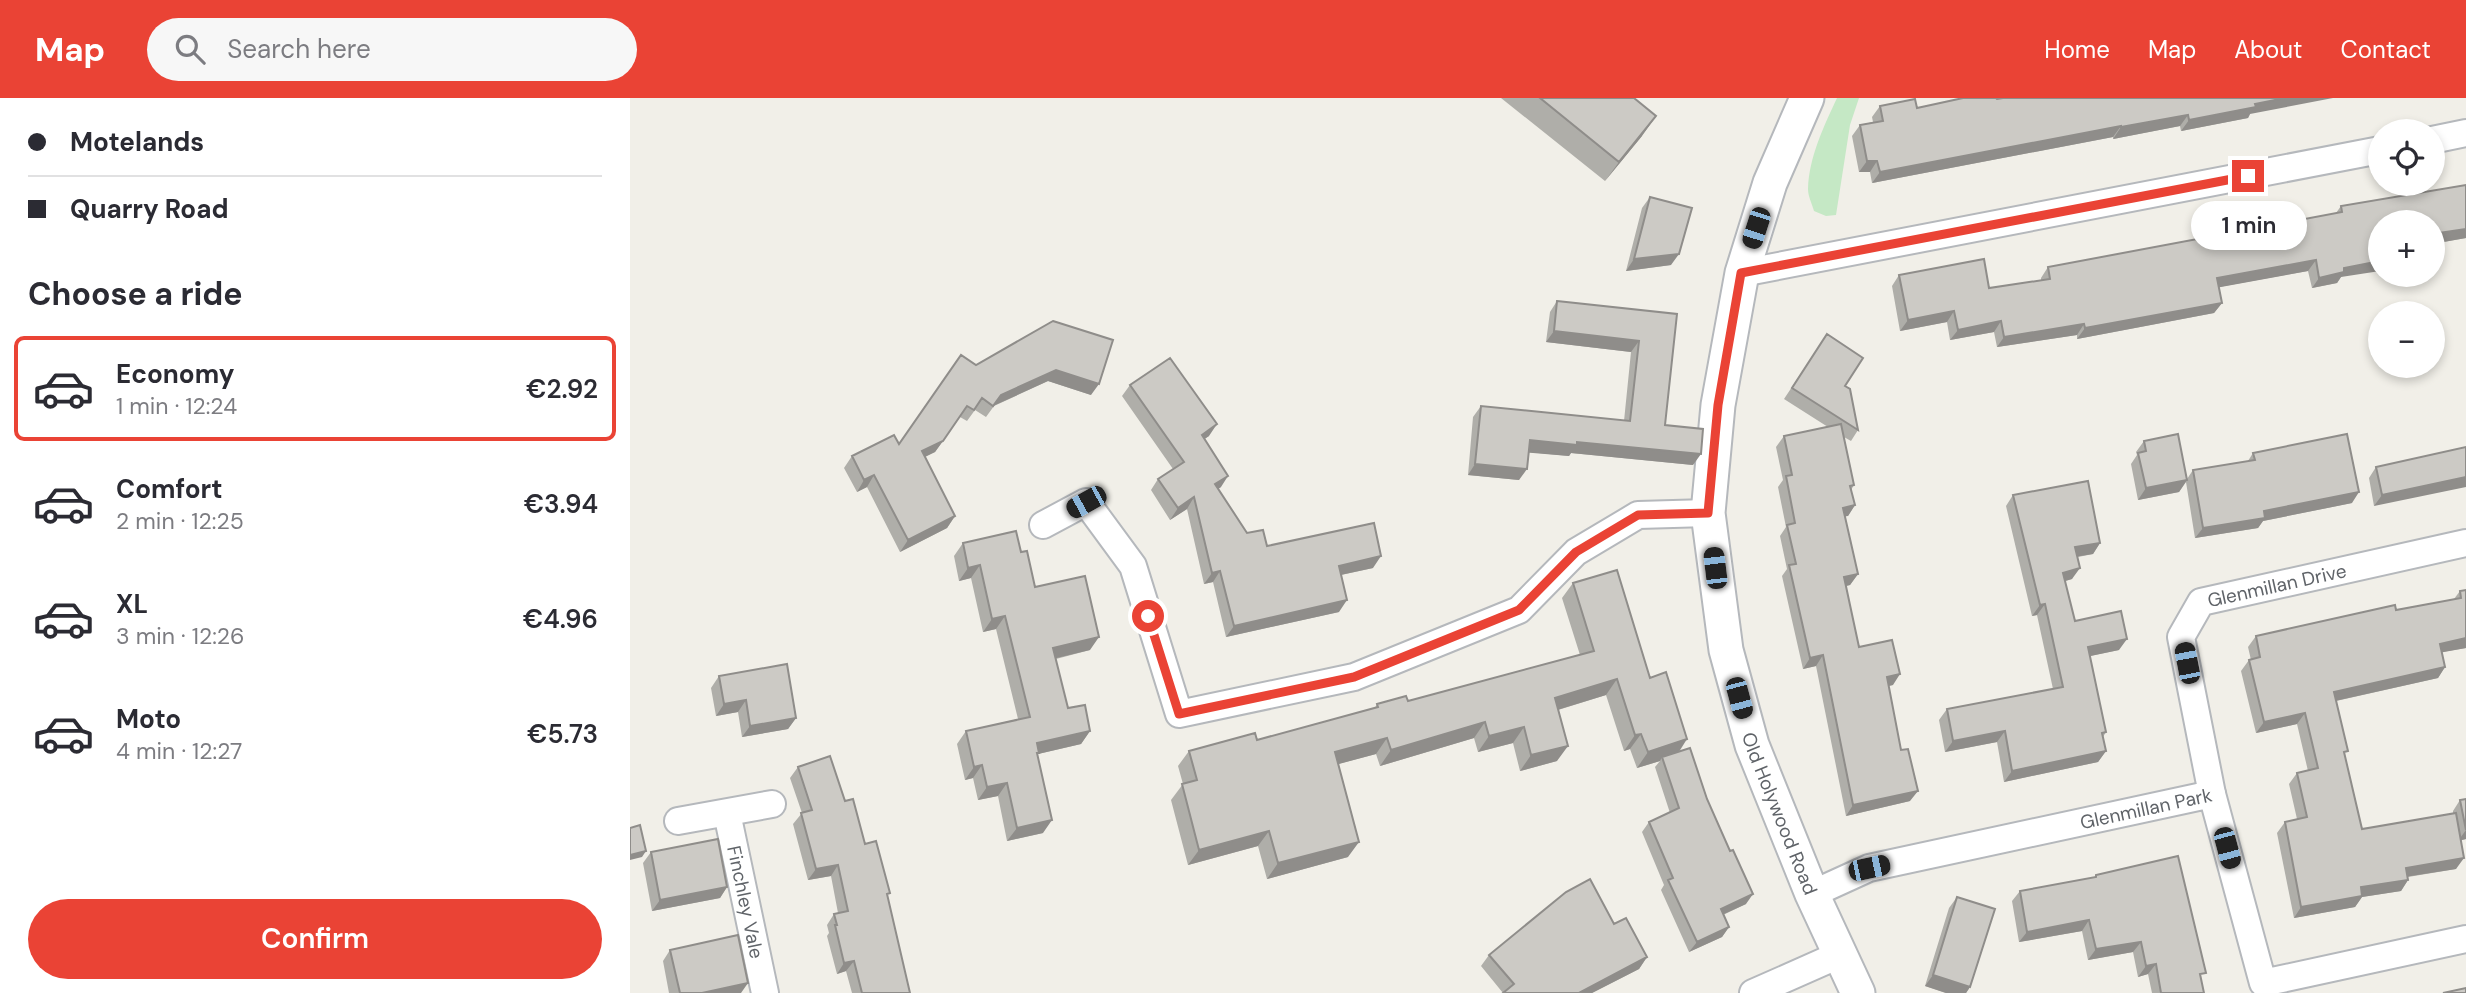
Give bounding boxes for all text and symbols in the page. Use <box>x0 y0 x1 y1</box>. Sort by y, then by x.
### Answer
search box <box>147 18 637 81</box>
text: Map <box>35 28 105 71</box>
icon: search <box>171 30 209 68</box>
text: Search here <box>227 32 371 66</box>
text: Home <box>2044 34 2110 65</box>
text: Map <box>2148 34 2196 65</box>
text: About <box>2234 34 2303 65</box>
text: Contact <box>2341 34 2431 65</box>
map controls <box>2368 119 2445 378</box>
button: locate <box>2368 119 2445 196</box>
text: Motelands <box>70 125 204 159</box>
route end <box>2232 160 2264 192</box>
text: Quarry Road <box>70 192 228 226</box>
callout: 1 min <box>2190 200 2306 250</box>
car <box>1740 205 1773 251</box>
text: 1 min <box>2222 210 2276 240</box>
button: + <box>2368 210 2445 287</box>
text: Choose a ride <box>28 273 243 315</box>
button: − <box>2368 301 2445 378</box>
icon: car <box>32 357 95 420</box>
text: Economy <box>116 357 234 391</box>
text: €2.92 <box>526 372 598 406</box>
text: 1 min · 12:24 <box>116 391 237 421</box>
icon: car <box>32 472 95 535</box>
text: Comfort <box>116 472 222 506</box>
car <box>1063 483 1110 521</box>
text: €3.94 <box>524 487 598 521</box>
text: 2 min · 12:25 <box>116 506 244 536</box>
car <box>1703 546 1728 590</box>
street label: Glenmillan Drive <box>2205 558 2349 613</box>
icon: car <box>32 587 95 650</box>
text: XL <box>116 587 148 621</box>
route start <box>1132 600 1164 632</box>
text: €4.96 <box>523 602 598 636</box>
text: 3 min · 12:26 <box>116 621 244 651</box>
car <box>2173 640 2202 686</box>
car <box>1724 675 1755 721</box>
icon: car <box>32 702 95 765</box>
text: Moto <box>116 702 181 736</box>
text: €5.73 <box>527 717 598 751</box>
street label: Old Holywood Road <box>1736 730 1823 898</box>
text: 4 min · 12:27 <box>116 736 242 766</box>
street label: Glenmillan Park <box>2078 782 2215 835</box>
car <box>2212 825 2243 871</box>
street label: Finchley Vale <box>721 843 769 961</box>
car <box>1847 853 1892 883</box>
button: Confirm <box>28 899 602 979</box>

